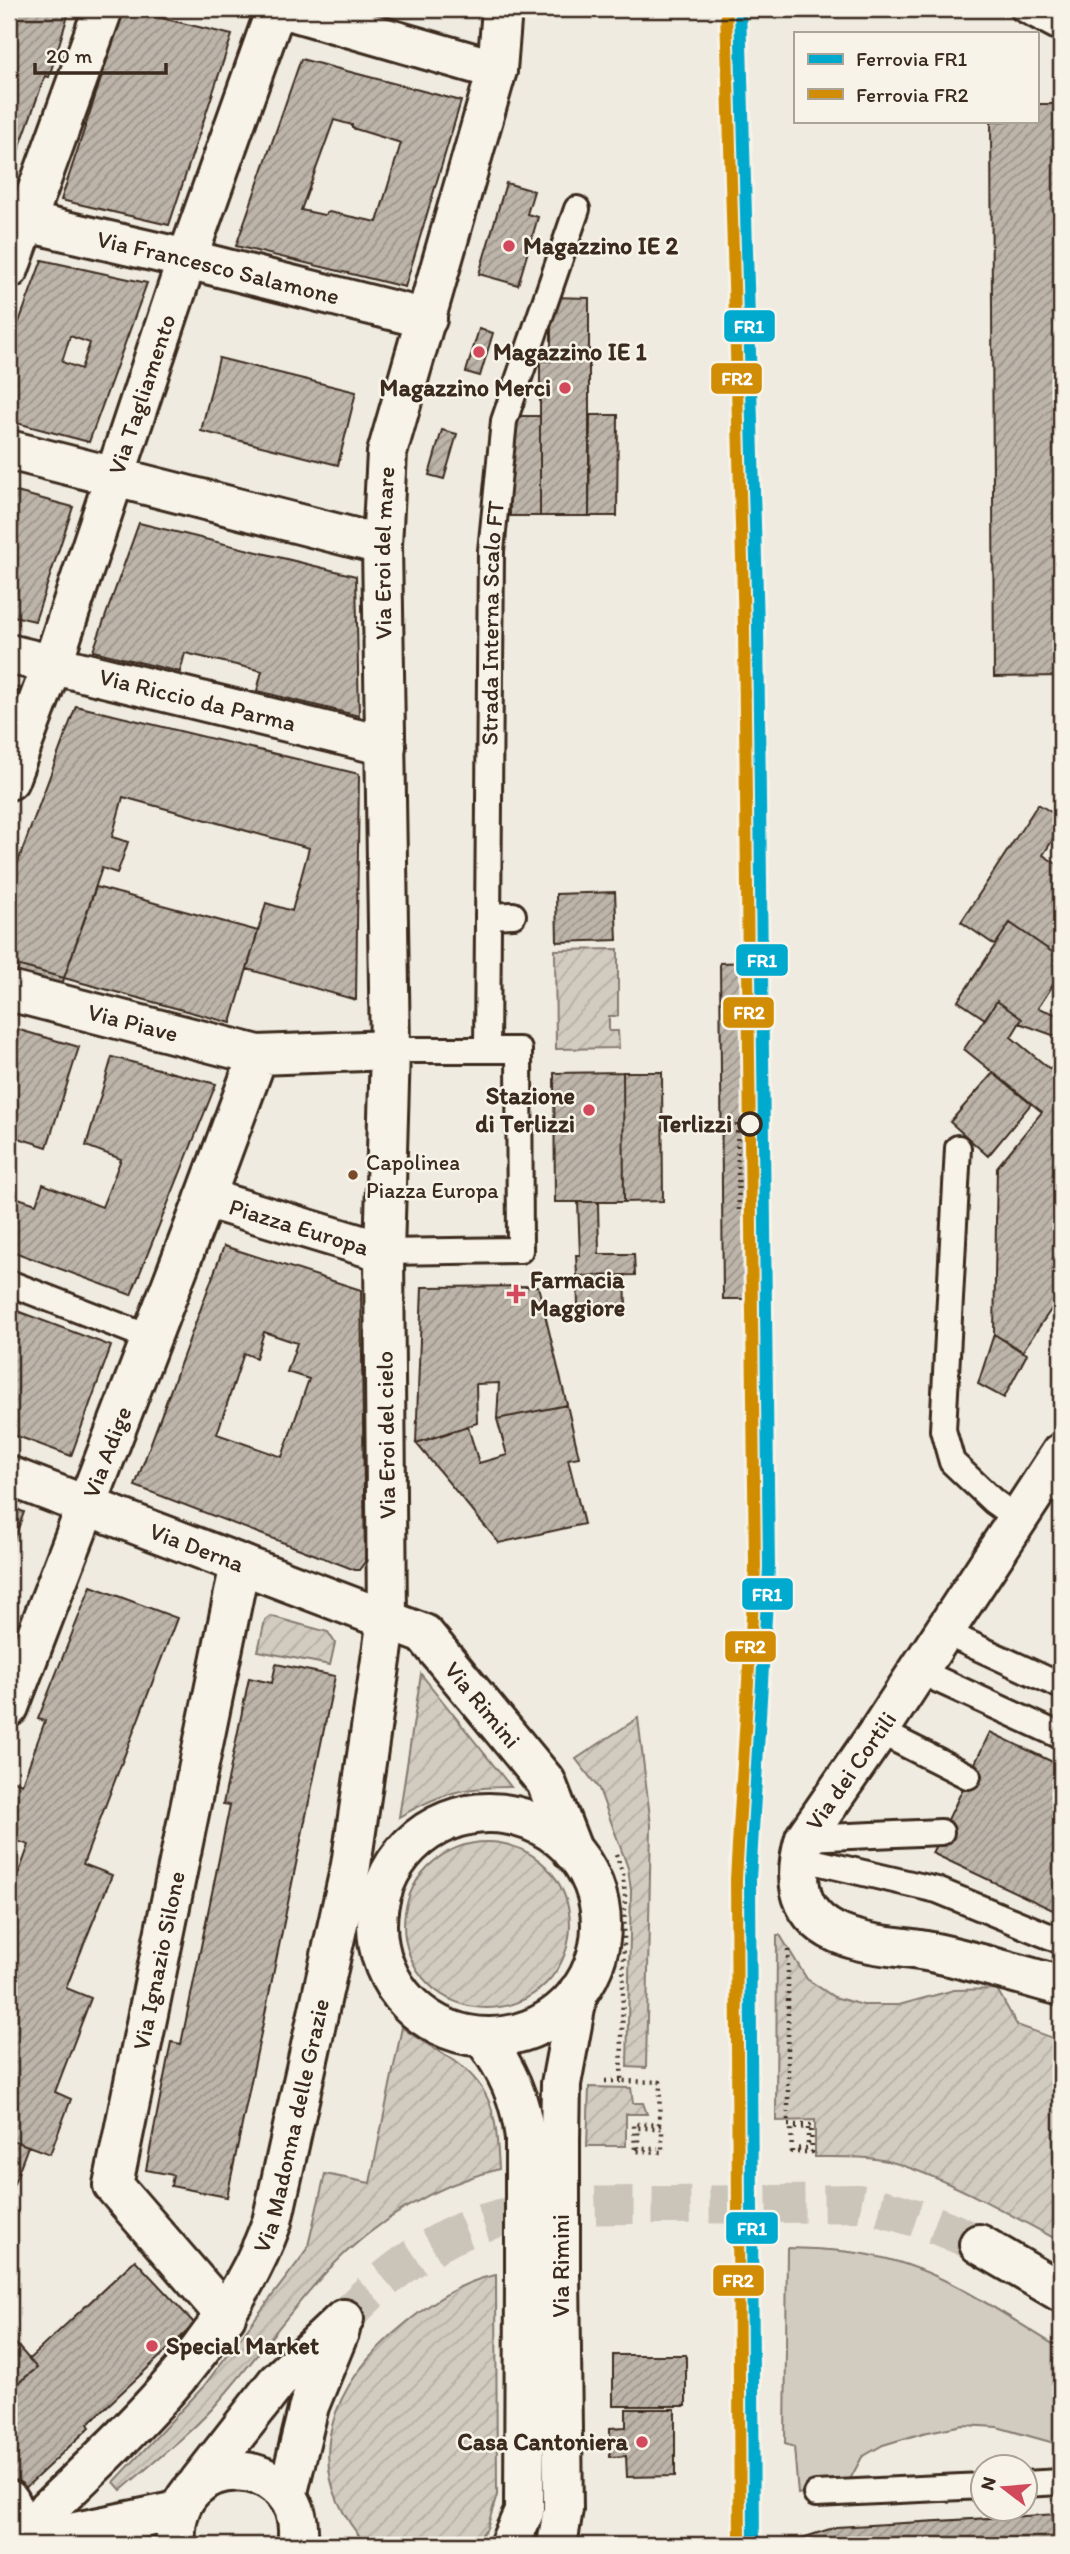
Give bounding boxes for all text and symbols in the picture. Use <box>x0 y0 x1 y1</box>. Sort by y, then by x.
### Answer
scale bar <box>35 32 166 76</box>
legend <box>794 32 1038 122</box>
text: 20 m <box>46 43 93 68</box>
text: Ferrovia FR1 <box>856 46 968 71</box>
text: Ferrovia FR2 <box>856 82 969 107</box>
street label: Via Francesco Salamone <box>94 224 343 311</box>
place label: Magazzino IE 2 <box>523 231 679 261</box>
marker: Magazzino IE 2 <box>501 238 517 254</box>
line badge: FR1 <box>723 309 776 343</box>
street label: Via Tagliamento <box>101 310 182 478</box>
text: FR1 <box>734 315 764 338</box>
place label: Magazzino IE 1 <box>493 337 648 367</box>
marker: Magazzino IE 1 <box>471 344 487 360</box>
line badge: FR2 <box>710 362 763 395</box>
text: FR2 <box>721 367 753 390</box>
place label: Magazzino Merci <box>380 373 551 403</box>
marker: Magazzino Merci <box>557 380 573 396</box>
street label: Via Eroi del mare <box>367 466 400 640</box>
street label: Strada Interna Scalo FT <box>474 499 510 746</box>
street label: Via Riccio da Parma <box>96 662 299 738</box>
line badge: FR1 <box>735 943 789 977</box>
text: FR1 <box>747 949 777 972</box>
line badge: FR2 <box>722 996 775 1029</box>
street label: Via Piave <box>85 997 181 1048</box>
text: FR2 <box>733 1001 765 1024</box>
place label: Stazione di Terlizzi <box>475 1081 575 1138</box>
marker: Stazione di Terlizzi <box>581 1102 597 1118</box>
place label: Terlizzi <box>658 1109 732 1138</box>
marker: Terlizzi <box>738 1112 762 1136</box>
place label: Capolinea Piazza Europa <box>366 1149 499 1204</box>
marker: Capolinea Piazza Europa <box>346 1168 360 1182</box>
street label: Piazza Europa <box>226 1191 373 1262</box>
place label: Farmacia Maggiore <box>530 1265 625 1323</box>
marker: Farmacia Maggiore <box>508 1286 524 1302</box>
street label: Via Eroi del cielo <box>370 1351 401 1519</box>
street label: Via Adige <box>76 1402 137 1502</box>
street label: Via Derna <box>146 1516 249 1578</box>
line badge: FR1 <box>741 1577 794 1611</box>
text: FR1 <box>752 1583 782 1606</box>
line badge: FR2 <box>724 1630 777 1663</box>
text: FR2 <box>734 1635 766 1658</box>
street label: Via Rimini <box>439 1655 527 1754</box>
street label: Via dei Cortili <box>799 1706 902 1836</box>
street label: Via Ignazio Silone <box>126 1869 191 2053</box>
street label: Via Madonna delle Grazie <box>246 1996 335 2257</box>
line badge: FR1 <box>725 2211 779 2245</box>
street label: Via Rimini <box>546 2214 575 2318</box>
text: FR1 <box>737 2217 767 2240</box>
line badge: FR2 <box>712 2264 765 2297</box>
text: FR2 <box>722 2269 754 2292</box>
place label: Special Market <box>166 2331 319 2361</box>
marker: Special Market <box>144 2338 160 2354</box>
place label: Casa Cantoniera <box>457 2427 628 2456</box>
marker: Casa Cantoniera <box>634 2434 650 2450</box>
north arrow <box>968 2452 1038 2522</box>
text: N <box>975 2474 1001 2493</box>

